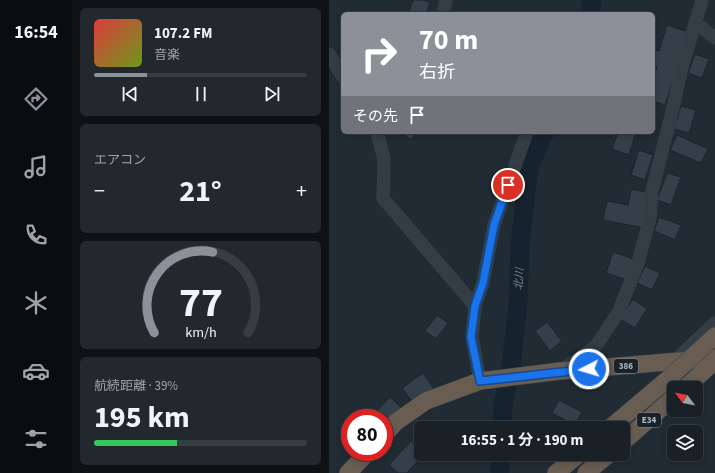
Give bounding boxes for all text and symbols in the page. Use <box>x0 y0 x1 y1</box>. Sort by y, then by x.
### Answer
text: 16:54 <box>14 20 58 45</box>
text: 70 m <box>419 20 478 60</box>
text: 107.2 FM <box>154 23 212 44</box>
icon: right <box>353 28 405 80</box>
text: 音楽 <box>154 46 180 64</box>
text: 右折 <box>419 60 455 85</box>
icon: previous <box>119 83 141 105</box>
icon: pause <box>190 83 212 105</box>
icon: next <box>261 83 283 105</box>
icon: directions <box>22 85 50 113</box>
icon: arrive <box>406 104 428 126</box>
text: その先 <box>353 106 398 127</box>
text: エアコン <box>94 151 146 169</box>
icon: music <box>22 153 50 181</box>
pin <box>491 168 525 202</box>
text: 21° <box>179 170 222 213</box>
icon: arrive <box>497 174 519 196</box>
text: − <box>94 175 105 207</box>
text: + <box>296 175 307 207</box>
icon: phone <box>22 221 50 249</box>
water label: 北川 <box>511 267 527 290</box>
text: 77 <box>179 272 222 332</box>
icon: climate <box>22 289 50 317</box>
text: km/h <box>185 321 216 342</box>
position arrow <box>568 348 610 390</box>
icon: car <box>22 357 50 385</box>
road number: 386 <box>614 359 638 373</box>
text: 航続距離 · 39% <box>94 377 178 395</box>
north arrow <box>667 381 703 417</box>
map controls <box>667 381 703 461</box>
text: 195 km <box>94 396 190 439</box>
speed limit sign: 80 <box>341 409 393 461</box>
road number: E34 <box>637 413 661 427</box>
icon: filters <box>22 425 50 453</box>
button: layers <box>667 425 703 461</box>
text: 16:55 · 1 分 · 190 m <box>461 430 583 451</box>

